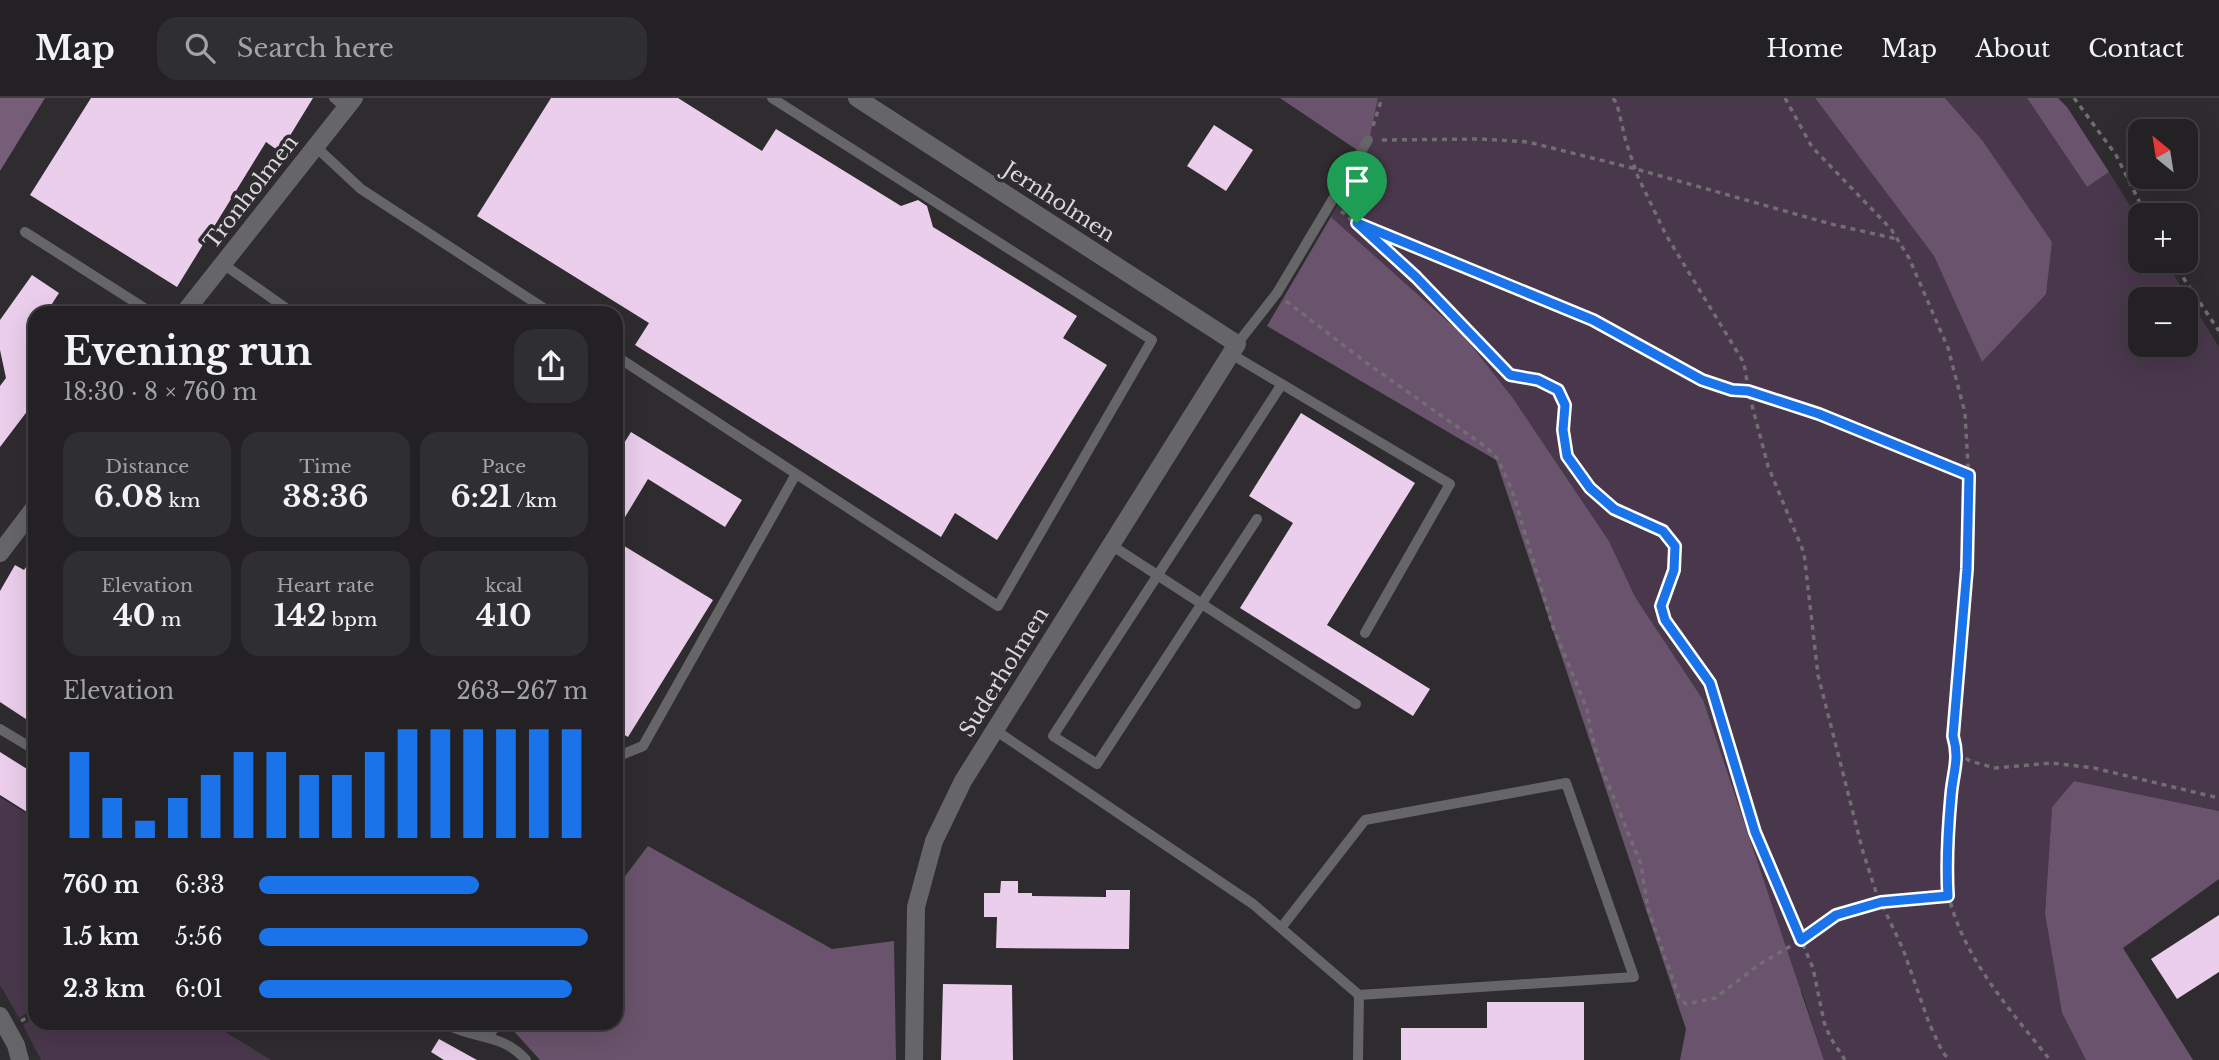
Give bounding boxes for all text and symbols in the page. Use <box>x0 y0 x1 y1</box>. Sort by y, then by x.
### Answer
search box <box>157 17 647 80</box>
text: Map <box>35 28 115 69</box>
icon: search <box>181 29 219 67</box>
text: Search here <box>237 32 394 64</box>
text: Home <box>1767 34 1843 63</box>
text: Map <box>1881 34 1937 63</box>
text: About <box>1975 34 2050 63</box>
text: Contact <box>2088 34 2184 63</box>
north arrow <box>2128 119 2198 189</box>
map controls <box>2128 119 2198 357</box>
street label: Tronholmen <box>198 130 304 254</box>
pin <box>1327 151 1387 223</box>
street label: Jernholmen <box>996 155 1120 248</box>
icon: arrive <box>1338 162 1376 200</box>
button: + <box>2128 203 2198 273</box>
button: − <box>2128 287 2198 357</box>
text: Evening run <box>63 328 312 375</box>
button: share <box>514 329 588 403</box>
text: 18:30 · 8 × 760 m <box>63 378 257 406</box>
text: Distance <box>105 455 189 478</box>
text: Time <box>299 455 352 478</box>
text: Pace <box>482 455 526 478</box>
text: 6.08 <box>94 478 163 515</box>
text: 38:36 <box>282 478 369 515</box>
text: 6:21 <box>450 478 512 515</box>
text: km <box>163 489 201 512</box>
text: /km <box>512 489 557 512</box>
text: Elevation <box>101 574 193 597</box>
text: Heart rate <box>277 574 374 597</box>
text: kcal <box>485 574 523 597</box>
text: 40 <box>113 597 156 634</box>
text: 142 <box>274 597 326 634</box>
text: 410 <box>476 597 532 634</box>
street label: Suderholmen <box>954 602 1054 742</box>
text: m <box>156 608 181 631</box>
text: bpm <box>326 608 377 631</box>
text: Elevation <box>63 677 174 705</box>
text: 263–267 m <box>456 677 588 705</box>
text: 760 m <box>63 871 139 899</box>
text: 6:33 <box>175 871 225 899</box>
text: 1.5 km <box>63 923 140 951</box>
text: 5:56 <box>175 923 222 951</box>
text: 2.3 km <box>63 975 145 1003</box>
text: 6:01 <box>175 975 223 1003</box>

